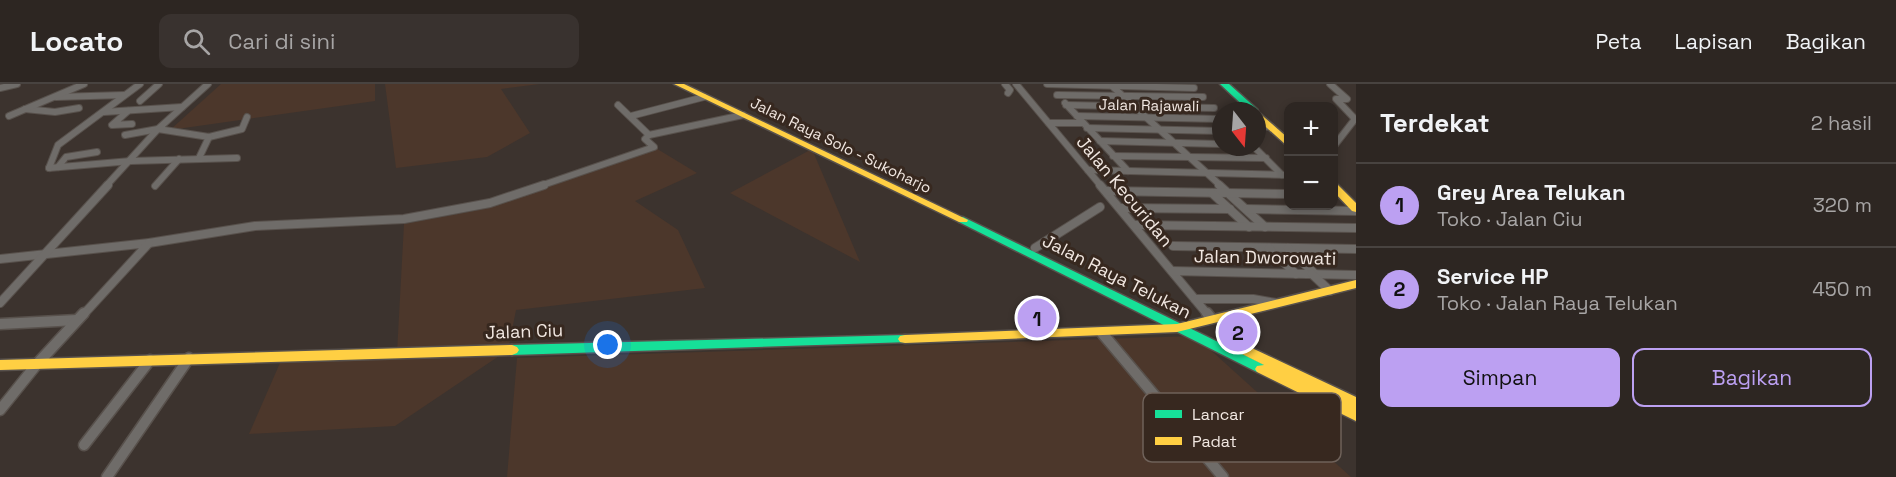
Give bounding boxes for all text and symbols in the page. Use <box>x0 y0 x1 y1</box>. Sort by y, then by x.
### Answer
search box <box>159 14 579 68</box>
text: Locato <box>30 23 123 59</box>
icon: search <box>180 25 213 58</box>
text: Cari di sini <box>228 27 335 55</box>
text: Peta <box>1596 28 1642 55</box>
text: Lapisan <box>1675 28 1753 55</box>
text: Bagikan <box>1786 28 1866 55</box>
street label: Jalan Raya Solo - Sukoharjo <box>747 93 935 197</box>
street label: Jalan Rajawali <box>1099 95 1199 115</box>
north arrow <box>1212 102 1266 156</box>
map controls <box>1284 102 1338 210</box>
button: + <box>1284 102 1338 156</box>
text: Terdekat <box>1380 106 1490 140</box>
text: 2 hasil <box>1811 110 1872 136</box>
street label: Jalan Kecuridan <box>1072 131 1178 251</box>
button: − <box>1284 156 1338 210</box>
text: Grey Area Telukan <box>1437 178 1625 206</box>
text: 1 <box>1395 192 1404 218</box>
text: 320 m <box>1813 192 1872 218</box>
text: Toko · Jalan Ciu <box>1437 206 1582 232</box>
street label: Jalan Raya Telukan <box>1039 229 1195 323</box>
street label: Jalan Dworowati <box>1194 244 1336 270</box>
text: Service HP <box>1437 262 1549 290</box>
text: 2 <box>1394 276 1405 302</box>
text: 450 m <box>1812 276 1872 302</box>
text: Toko · Jalan Raya Telukan <box>1437 290 1678 316</box>
pin: 1 <box>1018 296 1056 340</box>
pin: 2 <box>1218 310 1258 354</box>
street label: Jalan Ciu <box>485 318 563 344</box>
your location <box>593 330 622 359</box>
button: Simpan <box>1380 348 1620 407</box>
button: Bagikan <box>1632 348 1872 407</box>
legend <box>1143 393 1341 462</box>
text: Lancar <box>1192 404 1245 425</box>
text: Padat <box>1192 431 1237 452</box>

